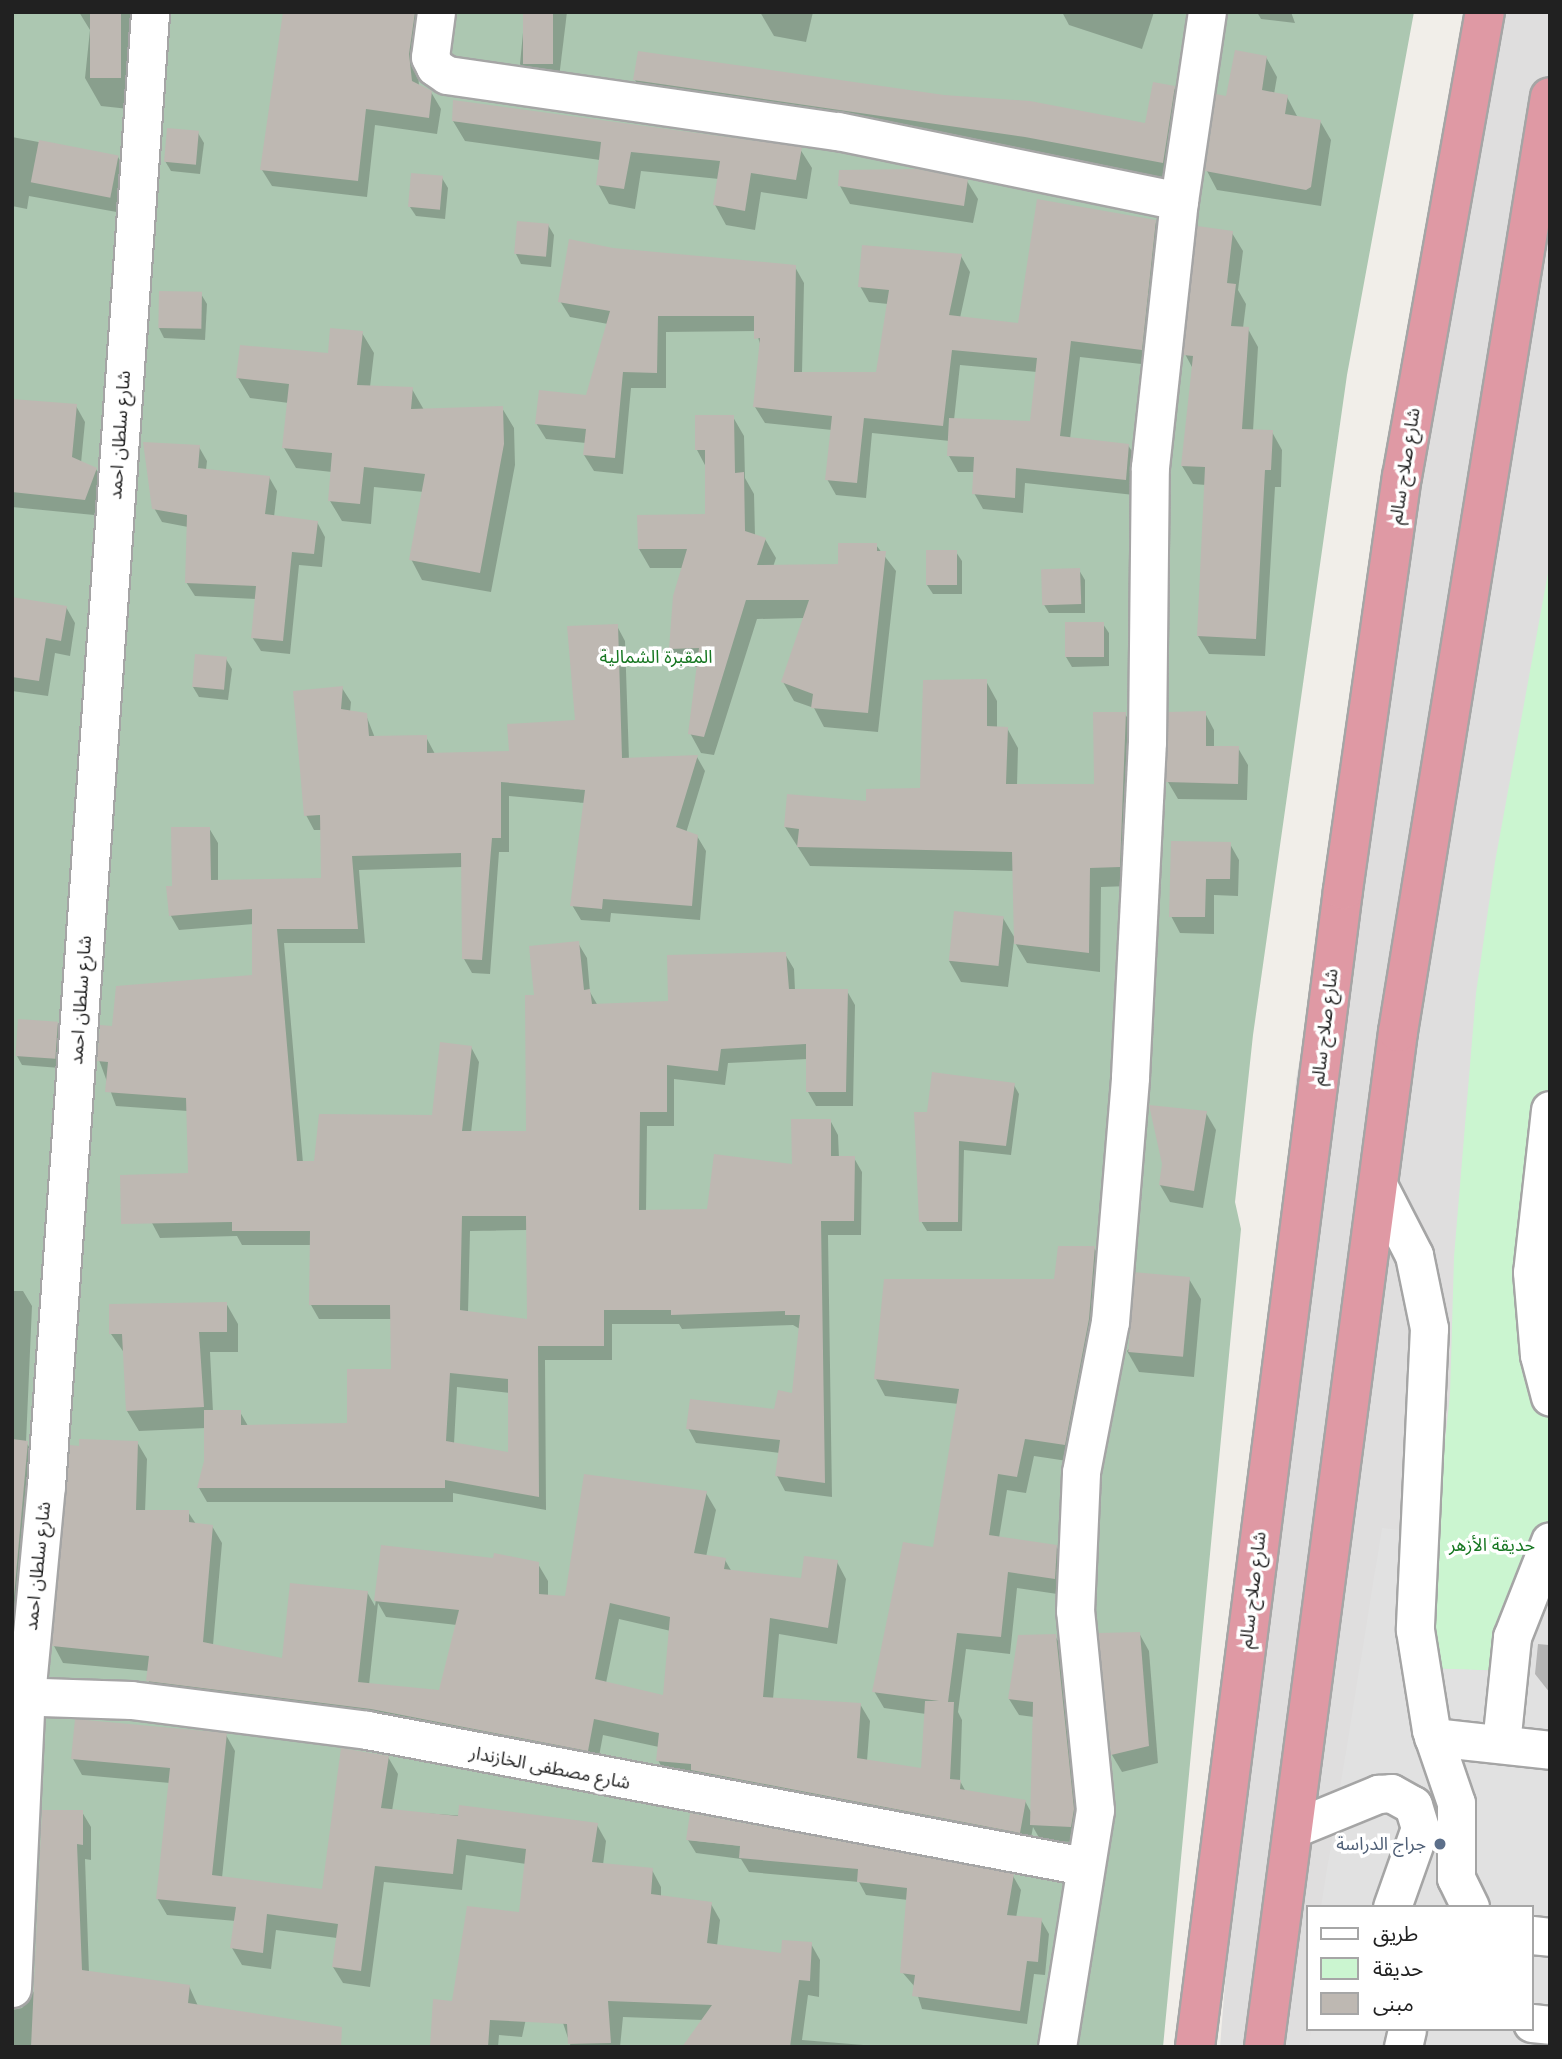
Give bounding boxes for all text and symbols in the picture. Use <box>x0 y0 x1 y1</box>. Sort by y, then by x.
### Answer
street label: شارع سلطان احمد <box>105 370 135 500</box>
street label: شارع صلاح سالم <box>1385 406 1425 526</box>
park label: المقبرة الشمالية <box>599 646 713 668</box>
street label: شارع سلطان احمد <box>66 935 96 1065</box>
street label: شارع صلاح سالم <box>1307 967 1343 1087</box>
street label: شارع سلطان احمد <box>20 1501 56 1631</box>
street label: شارع صلاح سالم <box>1235 1530 1271 1650</box>
park label: حديقة الأزهر <box>1449 1534 1535 1556</box>
street label: شارع مصطفى الخازندار <box>468 1742 632 1794</box>
place label: جراج الدراسة <box>1336 1833 1426 1855</box>
marker: جراج الدراسة <box>1432 1836 1448 1852</box>
legend <box>1306 1905 1534 2031</box>
text: طريق <box>1373 1919 1418 1948</box>
text: حديقة <box>1373 1954 1423 1983</box>
text: مبنى <box>1373 1989 1414 2018</box>

